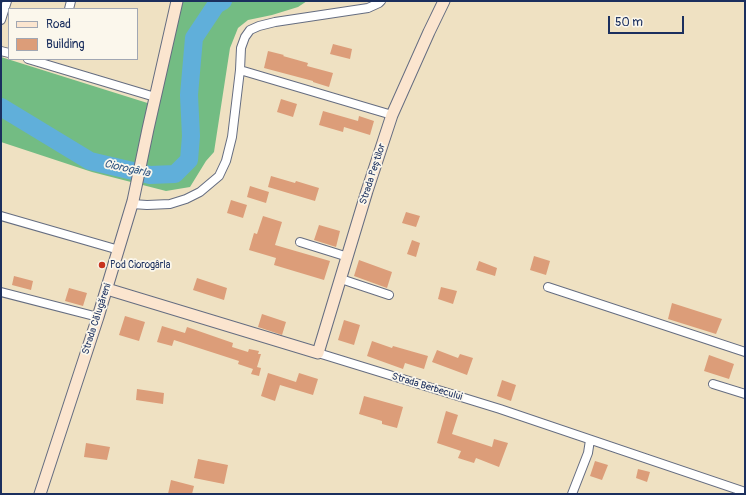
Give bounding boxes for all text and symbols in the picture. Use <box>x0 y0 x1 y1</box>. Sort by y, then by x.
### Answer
legend <box>8 8 138 60</box>
scale bar <box>610 8 686 34</box>
text: 50 m <box>615 15 643 30</box>
text: Road <box>46 17 71 32</box>
text: Building <box>46 37 85 52</box>
street label: Strada Peștilor <box>358 142 388 206</box>
water label: Ciorogârla <box>103 158 151 180</box>
place label: Pod Ciorogârla <box>110 259 170 271</box>
marker: Pod Ciorogârla <box>97 260 107 270</box>
street label: Strada Călugăreni <box>80 282 114 356</box>
street label: Strada Berbecului <box>390 371 464 403</box>

